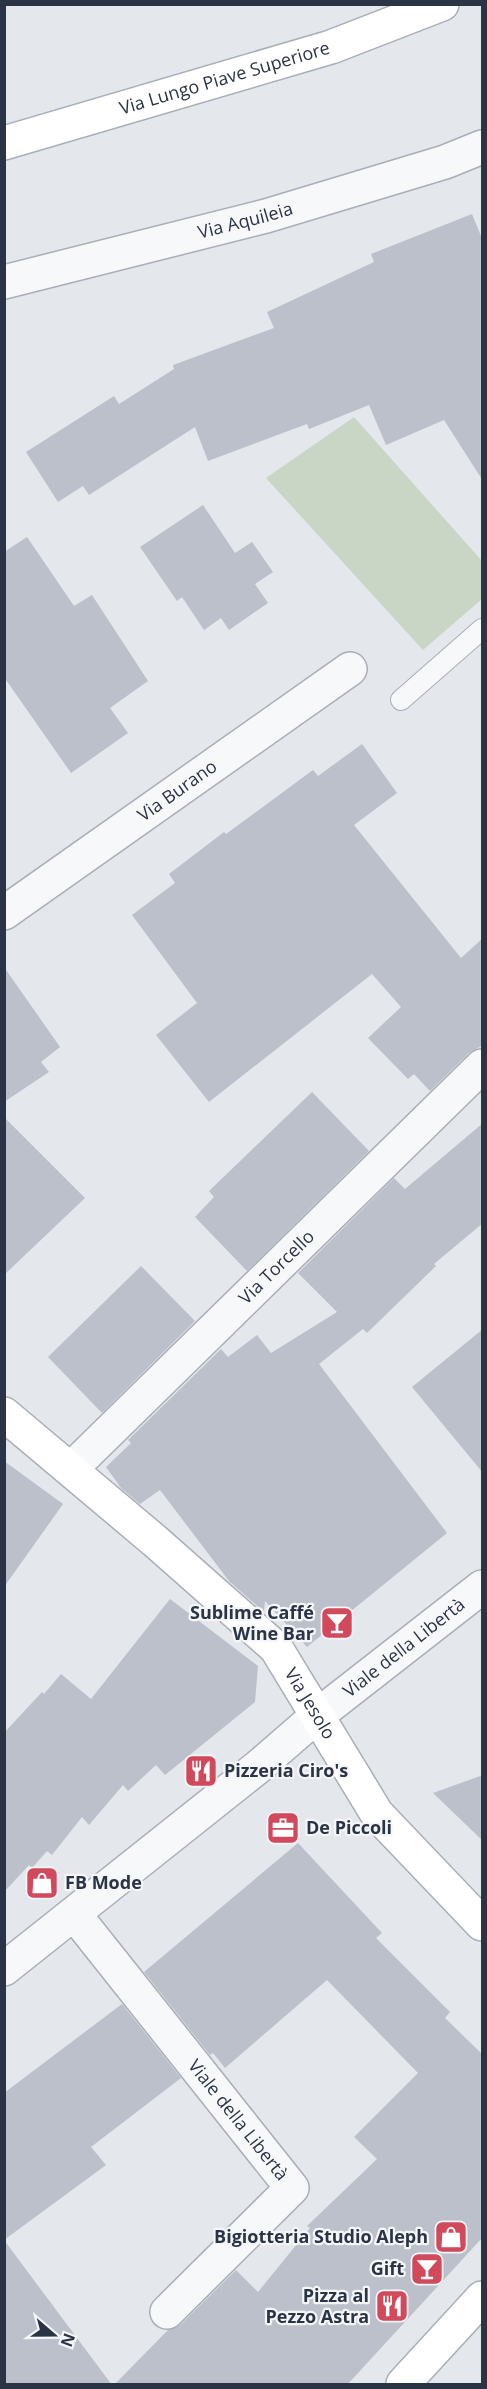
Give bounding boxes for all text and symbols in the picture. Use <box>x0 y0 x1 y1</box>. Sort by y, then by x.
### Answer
street label: Via Lungo Piave Superiore <box>116 35 332 120</box>
street label: Via Aquileia <box>195 196 295 244</box>
street label: Via Burano <box>132 754 221 826</box>
street label: Via Torcello <box>233 1224 319 1309</box>
street label: Viale della Libertà <box>337 1592 469 1702</box>
place label: Sublime Caffé Wine Bar <box>190 1600 314 1645</box>
bar icon: Sublime Caffé Wine Bar <box>319 1605 355 1641</box>
street label: Via Jesolo <box>280 1663 342 1743</box>
restaurant icon: Pizzeria Ciro's <box>183 1753 219 1789</box>
place label: Pizzeria Ciro's <box>224 1758 348 1782</box>
office icon: De Piccoli <box>265 1810 301 1846</box>
place label: De Piccoli <box>306 1815 392 1839</box>
shop icon: FB Mode <box>24 1865 60 1901</box>
place label: FB Mode <box>65 1870 142 1894</box>
street label: Viale della Libertà <box>183 2054 294 2185</box>
shop icon: Bigiotteria Studio Aleph <box>433 2219 469 2255</box>
place label: Bigiotteria Studio Aleph <box>214 2224 428 2248</box>
bar icon: Gift <box>409 2251 445 2287</box>
place label: Gift <box>371 2256 404 2280</box>
place label: Pizza al Pezzo Astra <box>265 2283 369 2328</box>
restaurant icon: Pizza al Pezzo Astra <box>374 2288 410 2324</box>
north arrow <box>24 2305 84 2365</box>
text: N <box>56 2330 81 2350</box>

